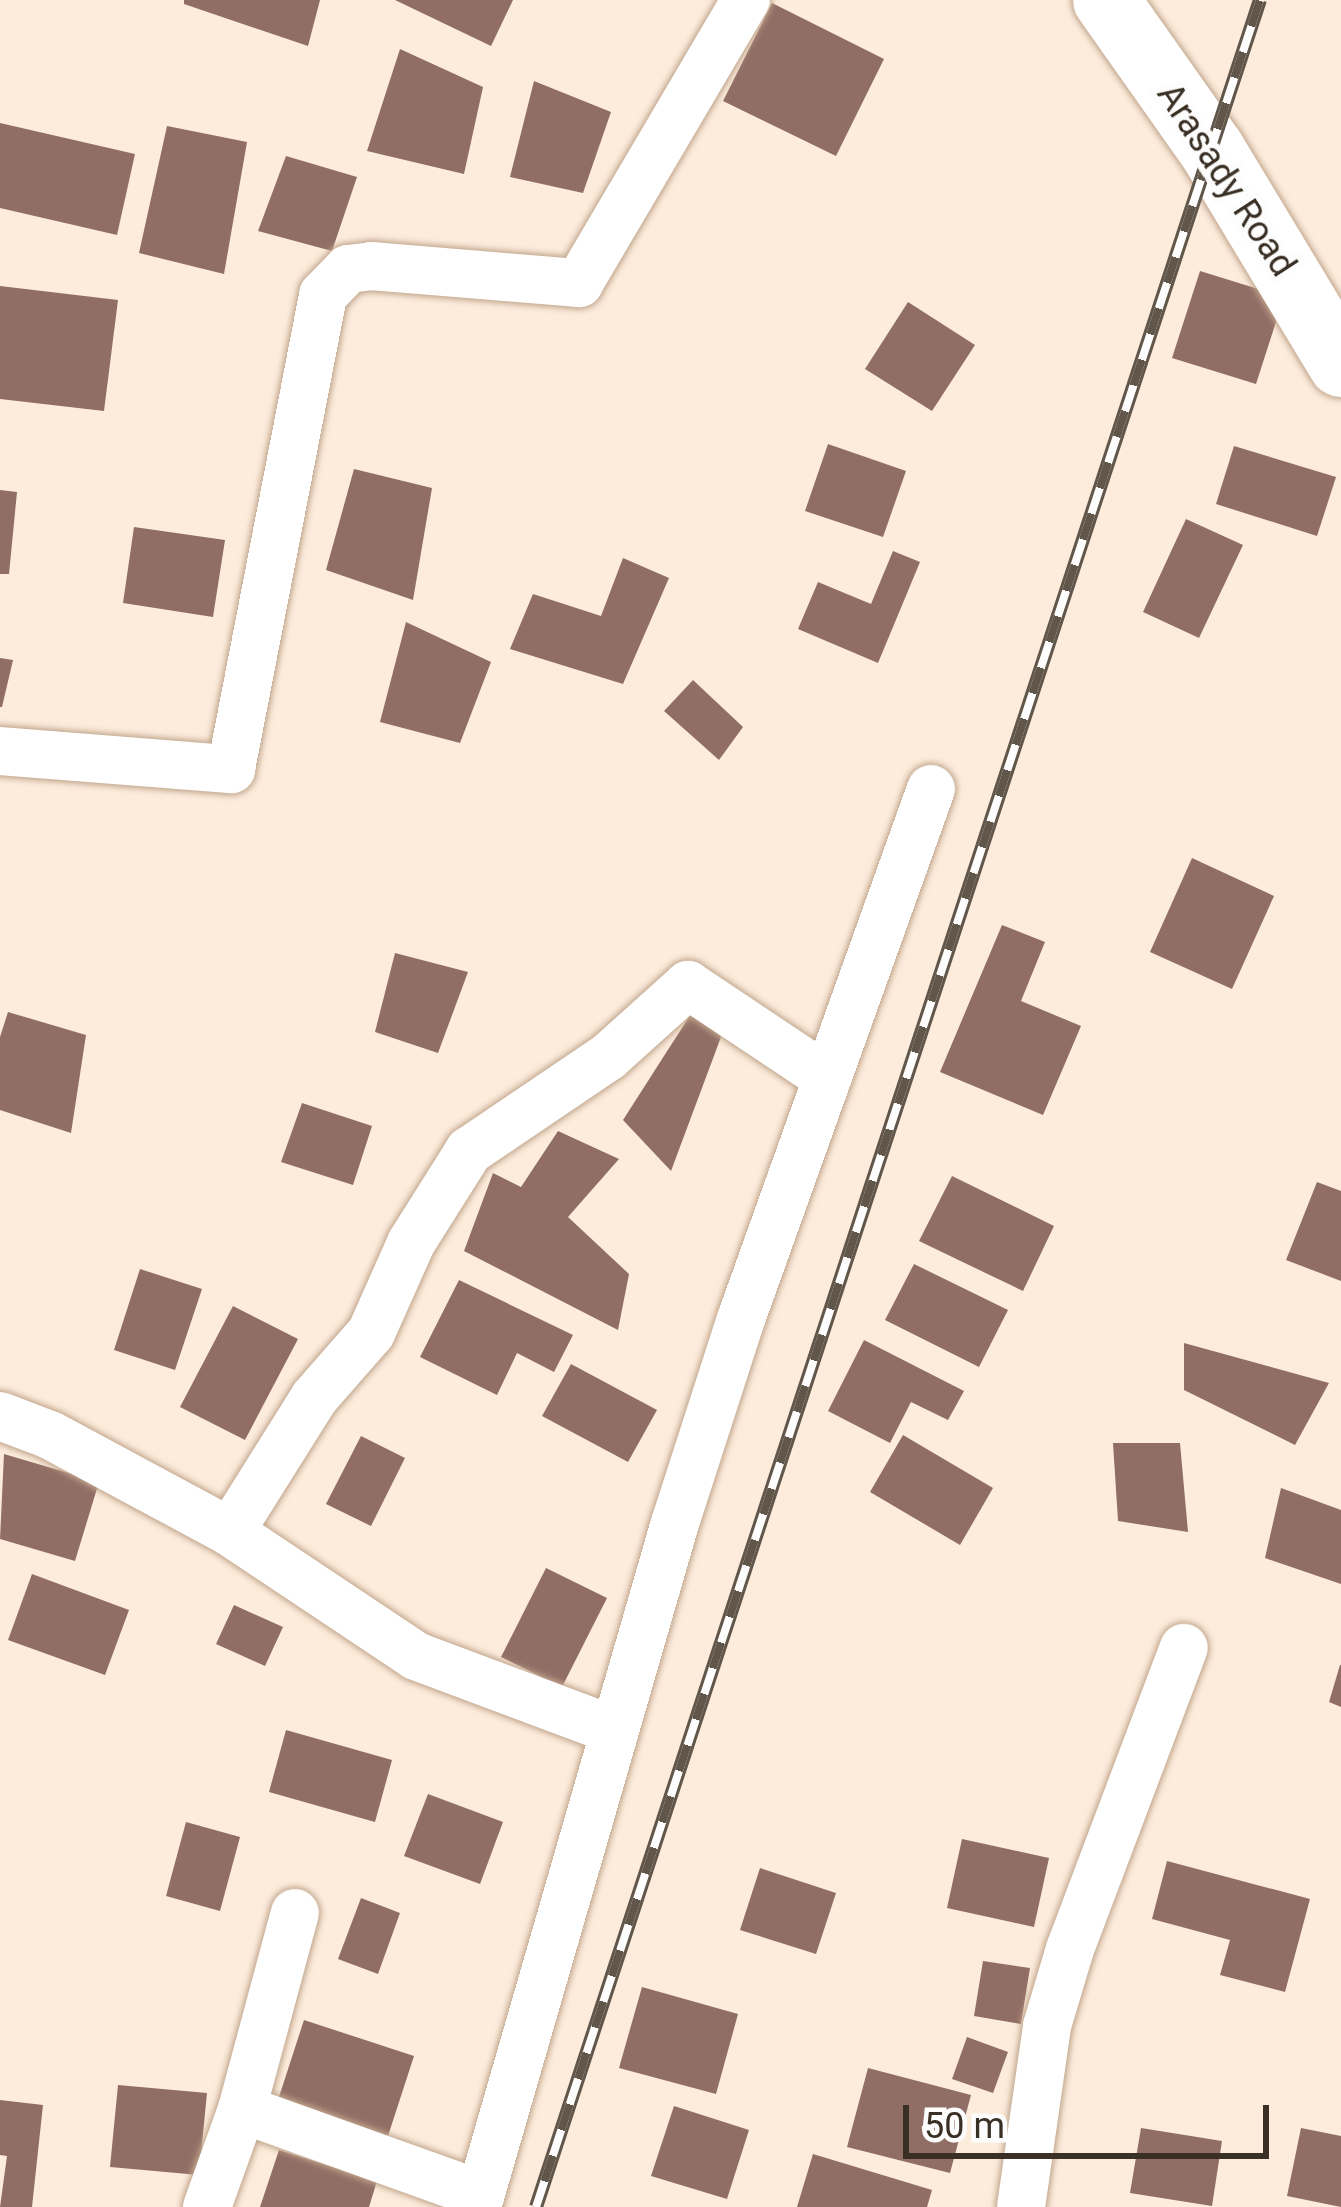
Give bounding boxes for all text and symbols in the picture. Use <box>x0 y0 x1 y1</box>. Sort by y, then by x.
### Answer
street label: Arasady Road <box>1148 75 1304 285</box>
scale bar <box>909 2081 1275 2155</box>
text: 50 m <box>924 2105 1005 2147</box>

